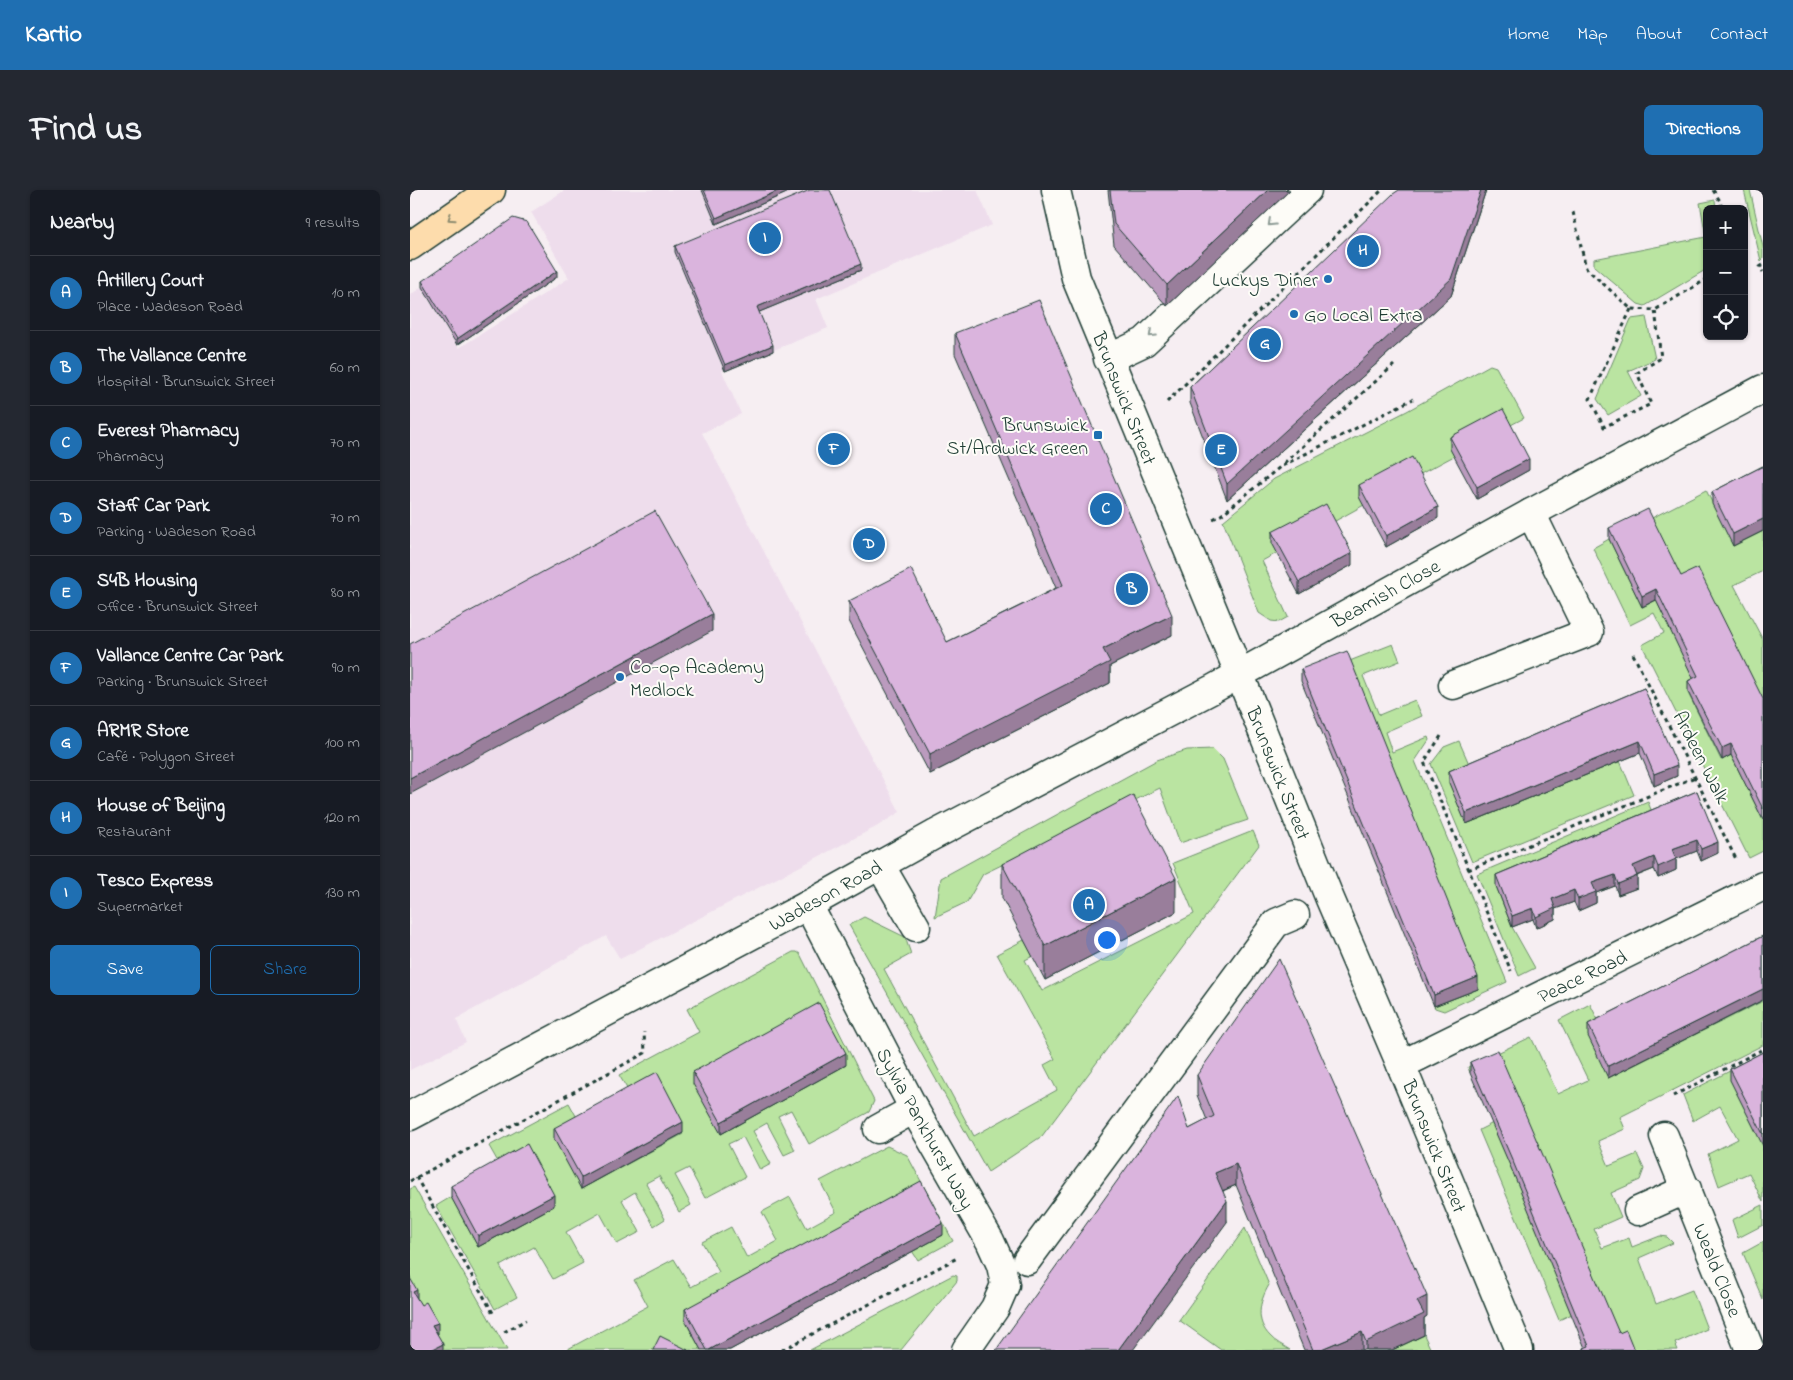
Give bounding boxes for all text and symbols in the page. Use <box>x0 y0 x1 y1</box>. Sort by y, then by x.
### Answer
text: Kartio <box>25 18 82 53</box>
text: Home <box>1508 22 1549 48</box>
text: Map <box>1577 22 1608 48</box>
text: About <box>1636 22 1682 48</box>
text: Contact <box>1710 22 1768 48</box>
text: Find us <box>30 105 142 156</box>
button: Directions <box>1644 105 1763 155</box>
map controls <box>1703 205 1748 340</box>
button: + <box>1703 205 1748 250</box>
text: Nearby <box>50 208 114 238</box>
text: 9 results <box>306 211 360 235</box>
one-way arrow <box>447 212 457 221</box>
one-way arrow <box>1268 217 1277 226</box>
pin: I <box>749 219 781 257</box>
pin: H <box>1347 232 1379 270</box>
button: − <box>1703 250 1748 295</box>
place label: Luckys Diner <box>1212 267 1319 296</box>
text: Artillery Court <box>97 268 204 295</box>
marker: Luckys Diner <box>1322 273 1334 285</box>
text: A <box>61 281 71 305</box>
text: 10 m <box>332 281 360 305</box>
text: Place · Wadeson Road <box>97 295 243 319</box>
button: locate <box>1703 295 1748 340</box>
place label: Go Local Extra <box>1304 302 1423 331</box>
marker: Go Local Extra <box>1288 308 1300 320</box>
pin: G <box>1249 325 1281 363</box>
street label: Brunswick Street <box>1082 327 1163 470</box>
one-way arrow <box>1149 328 1158 337</box>
text: The Vallance Centre <box>97 343 246 370</box>
text: B <box>61 356 71 380</box>
text: 60 m <box>330 356 360 380</box>
text: Hospital · Brunswick Street <box>97 370 275 394</box>
place label: Brunswick St/Ardwick Green <box>947 412 1088 464</box>
text: Everest Pharmacy <box>97 418 239 445</box>
marker: Brunswick St/Ardwick Green <box>1092 429 1104 441</box>
pin: F <box>818 430 850 468</box>
text: C <box>62 431 70 455</box>
text: 70 m <box>330 431 360 455</box>
pin: E <box>1205 431 1237 469</box>
text: Pharmacy <box>97 445 164 469</box>
pin: C <box>1090 490 1122 528</box>
text: Staff Car Park <box>97 493 210 520</box>
text: D <box>60 506 72 530</box>
text: 70 m <box>330 506 360 530</box>
text: Parking · Wadeson Road <box>97 520 256 544</box>
pin: D <box>853 525 885 563</box>
street label: Beamish Close <box>1325 553 1446 638</box>
text: S4B Housing <box>97 568 197 595</box>
pin: B <box>1116 570 1148 608</box>
text: E <box>61 581 71 605</box>
text: 80 m <box>331 581 360 605</box>
text: Office · Brunswick Street <box>97 595 258 619</box>
text: Vallance Centre Car Park <box>97 643 283 670</box>
place label: Co-op Academy Medlock <box>630 654 764 706</box>
text: F <box>61 656 71 680</box>
text: 90 m <box>332 656 360 680</box>
text: Parking · Brunswick Street <box>97 670 268 694</box>
marker: Co-op Academy Medlock <box>614 671 626 683</box>
street label: Brunswick Street <box>1236 702 1317 845</box>
street label: Ardeen Walk <box>1664 707 1736 810</box>
text: ARMR Store <box>97 718 189 745</box>
text: G <box>61 731 71 755</box>
text: 100 m <box>325 731 360 755</box>
text: Café · Polygon Street <box>97 745 235 769</box>
text: House of Beijing <box>97 793 225 820</box>
text: H <box>61 806 71 830</box>
text: 120 m <box>324 806 360 830</box>
text: Restaurant <box>97 820 171 844</box>
street label: Wadeson Road <box>764 854 888 940</box>
text: Tesco Express <box>97 868 213 895</box>
text: I <box>64 881 68 905</box>
text: 130 m <box>325 881 360 905</box>
pin: A <box>1073 886 1105 924</box>
text: Supermarket <box>97 895 183 919</box>
your location <box>1094 927 1120 953</box>
street label: Peace Road <box>1533 944 1633 1012</box>
button: Save <box>50 945 200 995</box>
button: Share <box>210 945 360 995</box>
street label: Sylvia Pankhurst Way <box>867 1043 980 1215</box>
street label: Brunswick Street <box>1392 1075 1473 1218</box>
street label: Weald Close <box>1684 1220 1748 1322</box>

